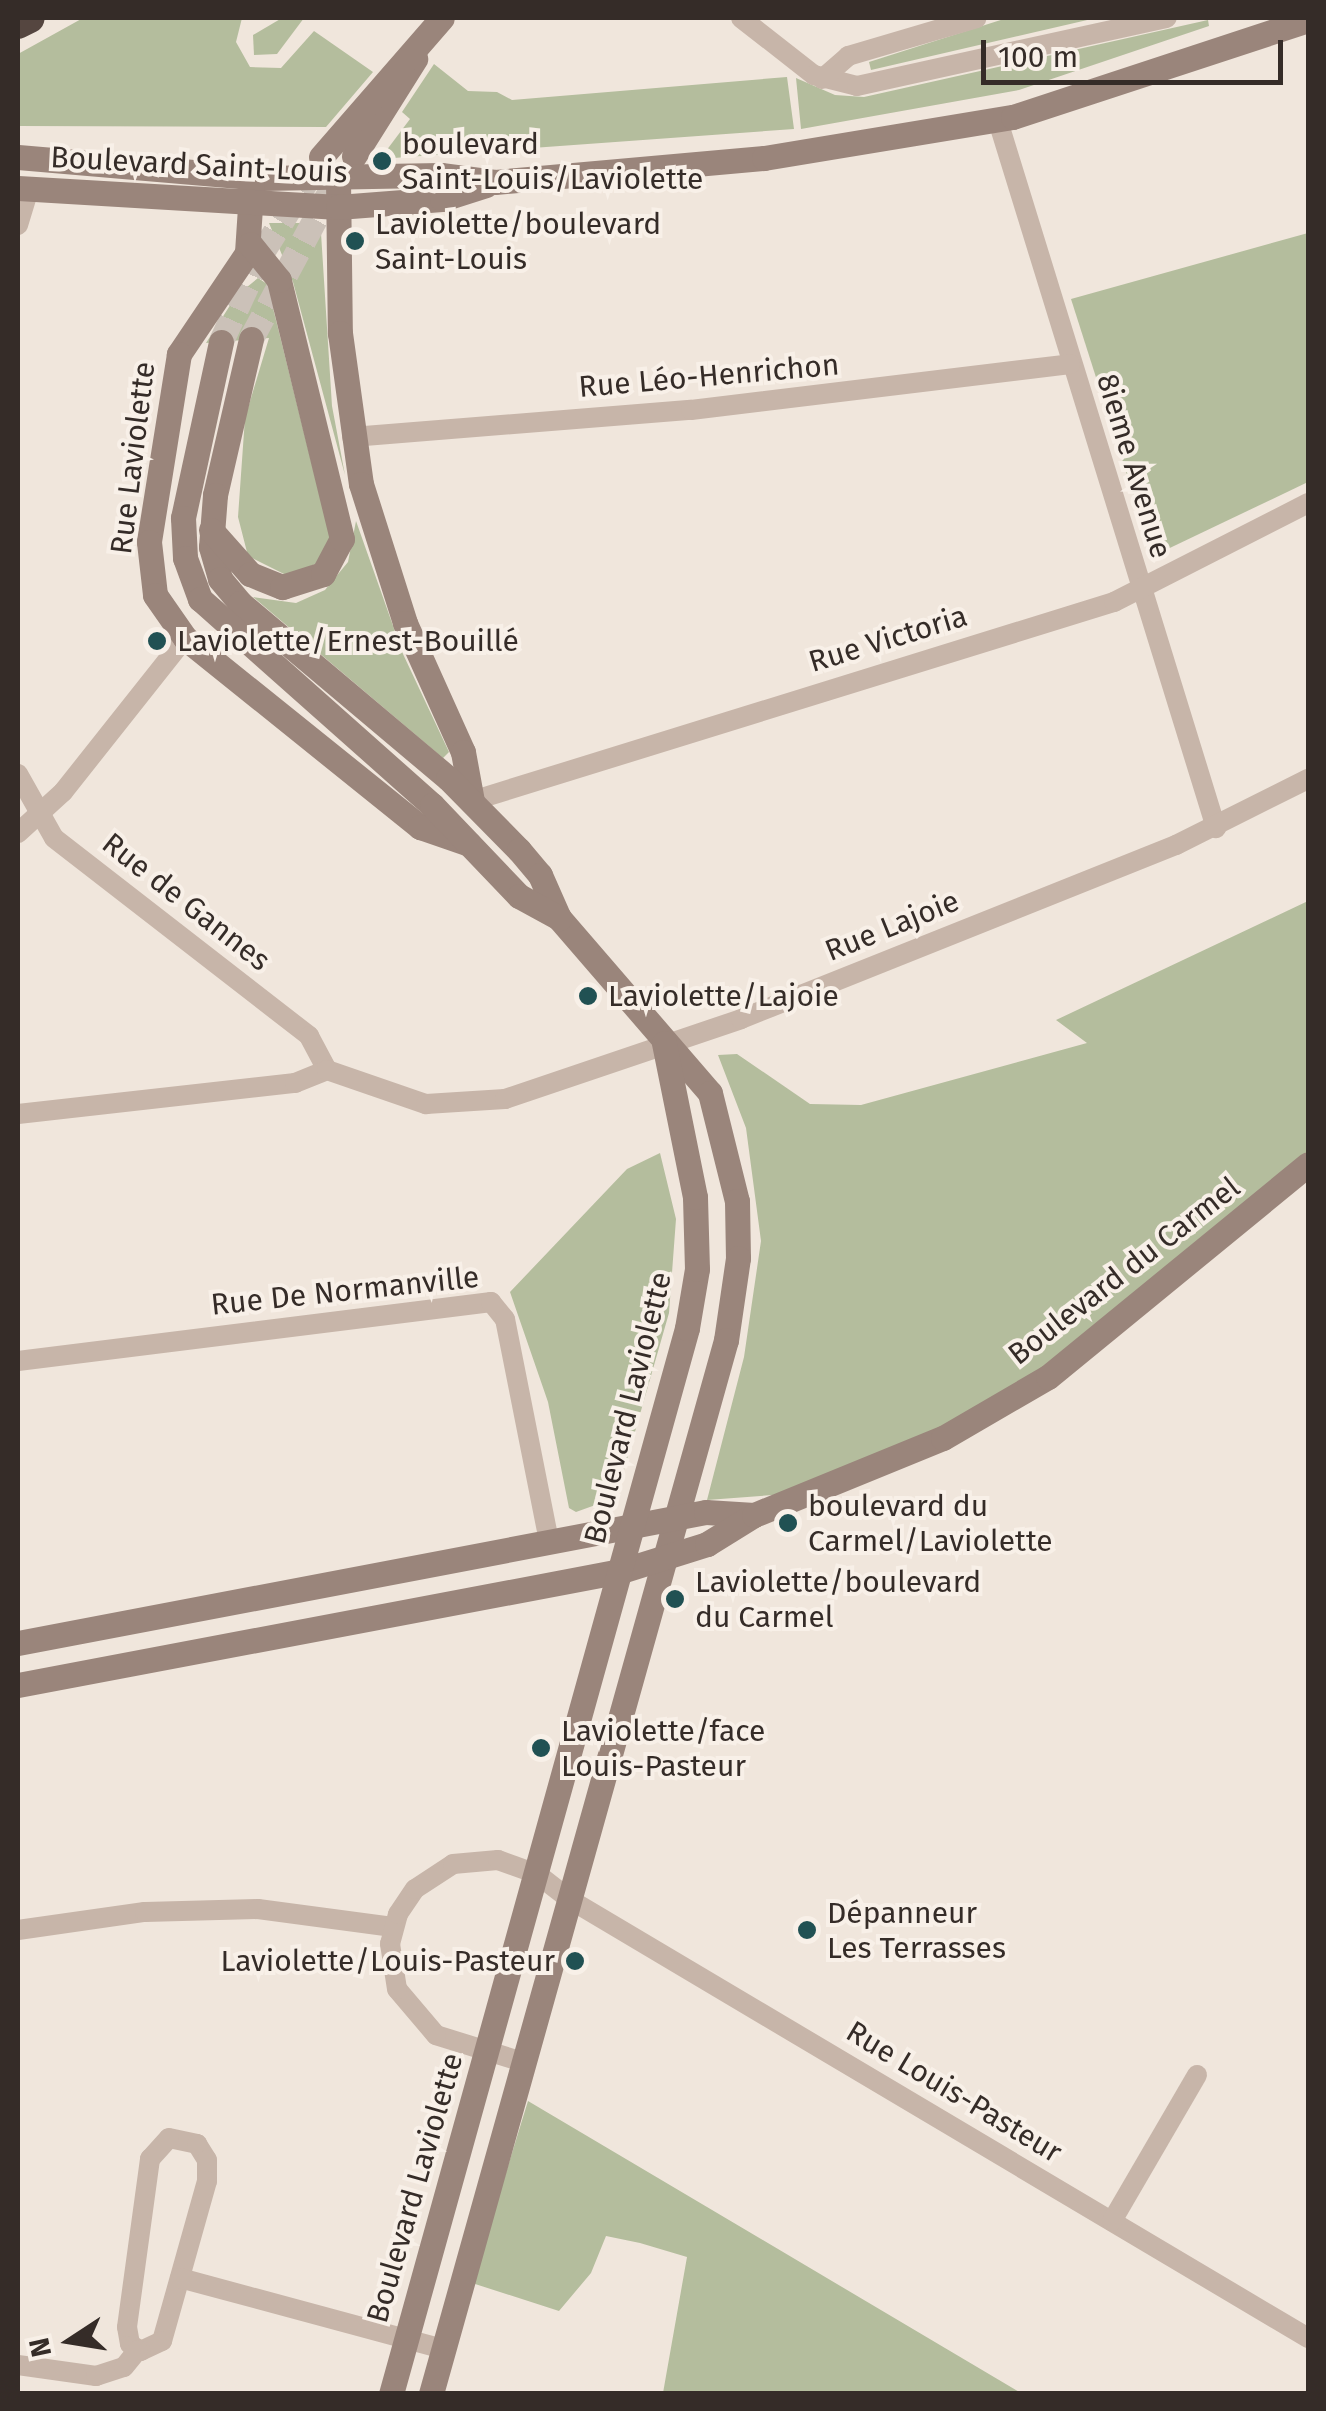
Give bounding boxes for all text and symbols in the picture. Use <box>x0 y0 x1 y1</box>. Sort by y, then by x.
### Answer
scale bar <box>986 20 1288 82</box>
text: 100 m <box>998 39 1078 75</box>
place label: boulevard Saint-Louis/Laviolette <box>402 126 703 196</box>
street label: Boulevard Saint-Louis <box>50 139 348 191</box>
marker: boulevard Saint-Louis/Laviolette <box>371 150 393 172</box>
place label: Laviolette/boulevard Saint-Louis <box>375 206 661 276</box>
marker: Laviolette/boulevard Saint-Louis <box>344 230 366 252</box>
street label: Rue Léo-Henrichon <box>577 347 841 405</box>
street label: Rue Laviolette <box>103 360 163 556</box>
street label: 8ieme Avenue <box>1089 369 1179 563</box>
street label: Rue Victoria <box>804 598 972 680</box>
place label: Laviolette/Ernest-Bouillé <box>177 623 519 659</box>
marker: Laviolette/Ernest-Bouillé <box>146 630 168 652</box>
street label: Rue de Gannes <box>95 825 277 979</box>
street label: Rue Lajoie <box>820 883 964 969</box>
place label: Laviolette/Lajoie <box>608 978 839 1014</box>
marker: Laviolette/Lajoie <box>577 985 599 1007</box>
street label: Boulevard du Carmel <box>1001 1169 1247 1373</box>
street label: Rue De Normanville <box>209 1259 481 1323</box>
street label: Boulevard Laviolette <box>577 1268 679 1548</box>
place label: boulevard du Carmel/Laviolette <box>808 1488 1053 1558</box>
marker: boulevard du Carmel/Laviolette <box>777 1512 799 1534</box>
place label: Laviolette/boulevard du Carmel <box>695 1564 981 1634</box>
marker: Laviolette/boulevard du Carmel <box>664 1588 686 1610</box>
place label: Laviolette/face Louis-Pasteur <box>561 1713 765 1784</box>
marker: Laviolette/face Louis-Pasteur <box>530 1737 552 1759</box>
place label: Dépanneur Les Terrasses <box>827 1895 1006 1966</box>
marker: Dépanneur Les Terrasses <box>796 1919 818 1941</box>
place label: Laviolette/Louis-Pasteur <box>221 1943 555 1979</box>
marker: Laviolette/Louis-Pasteur <box>564 1950 586 1972</box>
street label: Rue Louis-Pasteur <box>840 2013 1068 2171</box>
street label: Boulevard Laviolette <box>359 2049 471 2327</box>
north arrow <box>20 2291 120 2391</box>
text: N <box>22 2335 58 2360</box>

